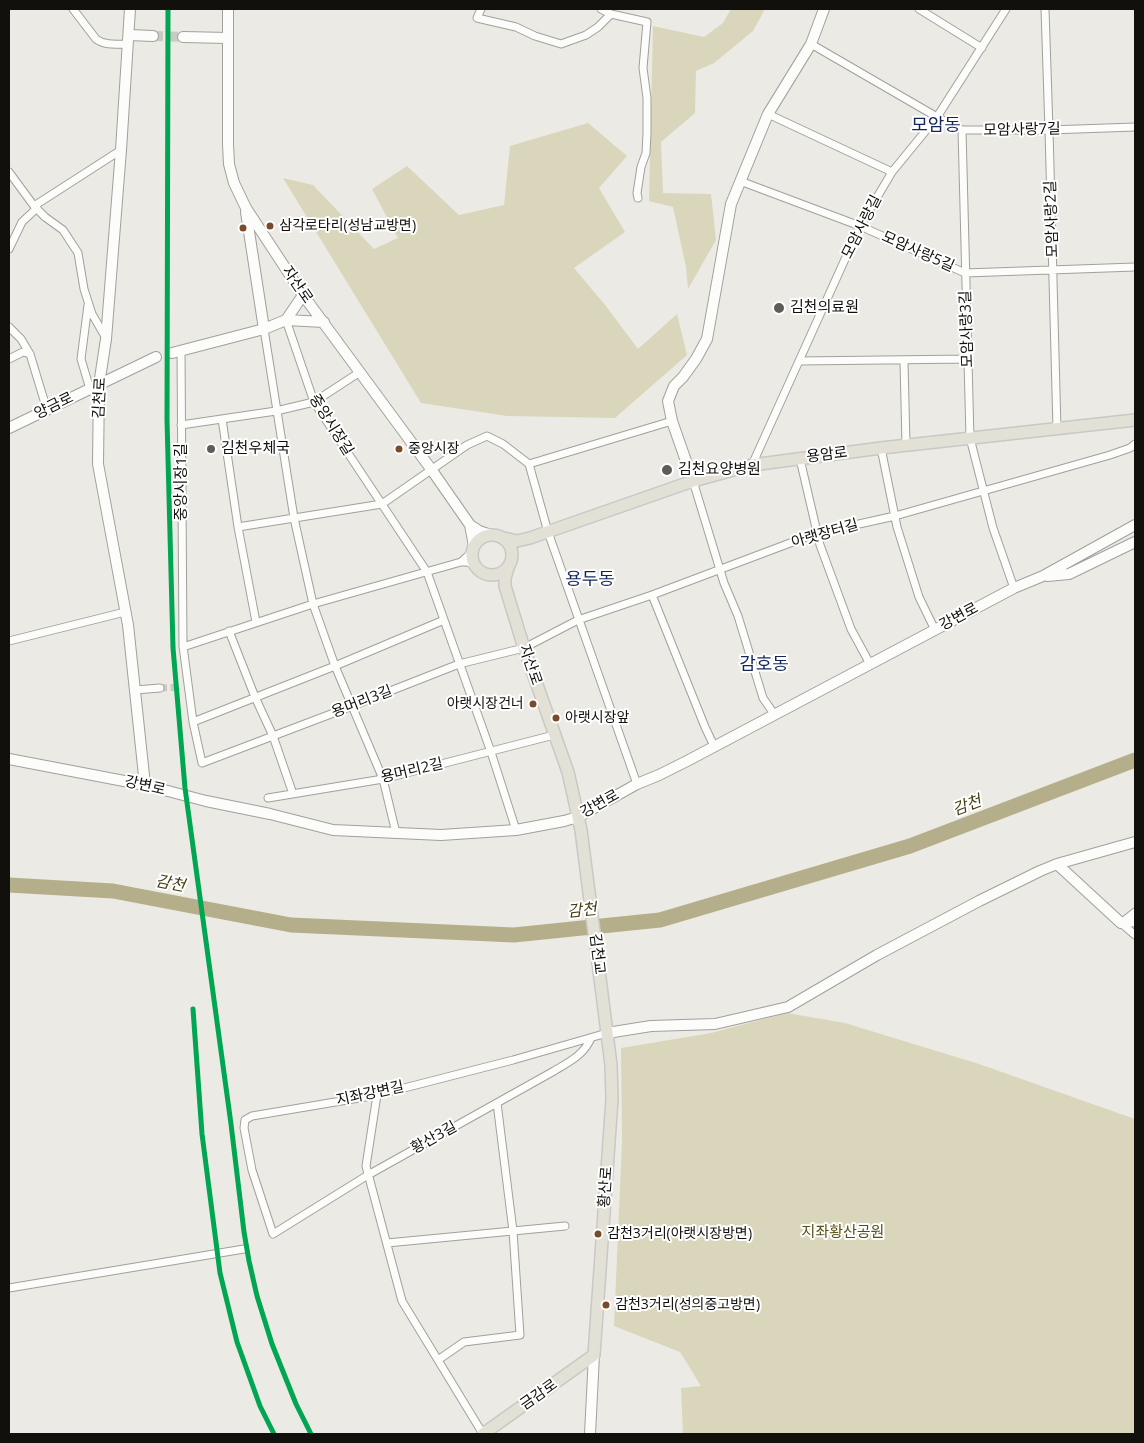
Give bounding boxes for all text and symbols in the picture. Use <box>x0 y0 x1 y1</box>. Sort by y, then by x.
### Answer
district label: 모암동 <box>911 115 961 137</box>
street label: 모암사랑7길 <box>983 120 1061 140</box>
street label: 모암사랑2길 <box>1042 180 1062 258</box>
street label: 모암사랑길 <box>838 192 886 262</box>
place label: 삼각로타리(성남교방면) <box>279 218 416 234</box>
marker: 삼각로타리(성남교방면) <box>265 221 275 231</box>
unlabelled marker <box>238 223 248 233</box>
street label: 모암사랑5길 <box>879 228 957 276</box>
street label: 자산로 <box>278 263 316 307</box>
street label: 모암사랑3길 <box>957 290 977 368</box>
place label: 김천의료원 <box>790 299 859 317</box>
marker: 김천의료원 <box>772 301 786 315</box>
street label: 김천로 <box>90 377 110 419</box>
street label: 양금로 <box>31 389 77 423</box>
street label: 중앙시장길 <box>305 391 357 459</box>
place label: 김천우체국 <box>221 440 290 458</box>
place label: 중앙시장 <box>408 441 460 457</box>
street label: 중앙시장1길 <box>173 443 191 521</box>
marker: 김천우체국 <box>205 443 217 455</box>
marker: 중앙시장 <box>394 444 404 454</box>
street label: 용암로 <box>805 444 849 466</box>
place label: 김천요양병원 <box>678 461 761 479</box>
marker: 김천요양병원 <box>660 463 674 477</box>
street label: 아랫장터길 <box>789 516 861 552</box>
district label: 용두동 <box>565 569 615 591</box>
street label: 강변로 <box>936 599 982 635</box>
street label: 자산로 <box>515 642 545 688</box>
district label: 감호동 <box>739 654 789 676</box>
street label: 용머리3길 <box>329 682 395 722</box>
place label: 아랫시장건너 <box>447 696 524 712</box>
marker: 아랫시장건너 <box>528 699 538 709</box>
place label: 아랫시장앞 <box>565 710 629 726</box>
marker: 아랫시장앞 <box>551 713 561 723</box>
street label: 용머리2길 <box>379 755 445 787</box>
street label: 강변로 <box>123 773 167 799</box>
street label: 강변로 <box>578 786 622 822</box>
water label: 감천 <box>950 792 984 820</box>
water label: 감천 <box>154 872 186 896</box>
water label: 감천 <box>566 900 598 922</box>
street label: 김천교 <box>586 932 608 976</box>
street label: 지좌강변길 <box>334 1078 406 1110</box>
street label: 황산3길 <box>408 1118 460 1158</box>
street label: 황산로 <box>596 1166 616 1208</box>
park label: 지좌황산공원 <box>802 1224 884 1242</box>
place label: 감천3거리(아랫시장방면) <box>607 1226 752 1242</box>
marker: 감천3거리(아랫시장방면) <box>593 1229 603 1239</box>
place label: 감천3거리(성의중고방면) <box>615 1297 760 1313</box>
marker: 감천3거리(성의중고방면) <box>601 1300 611 1310</box>
street label: 금감로 <box>517 1376 561 1414</box>

